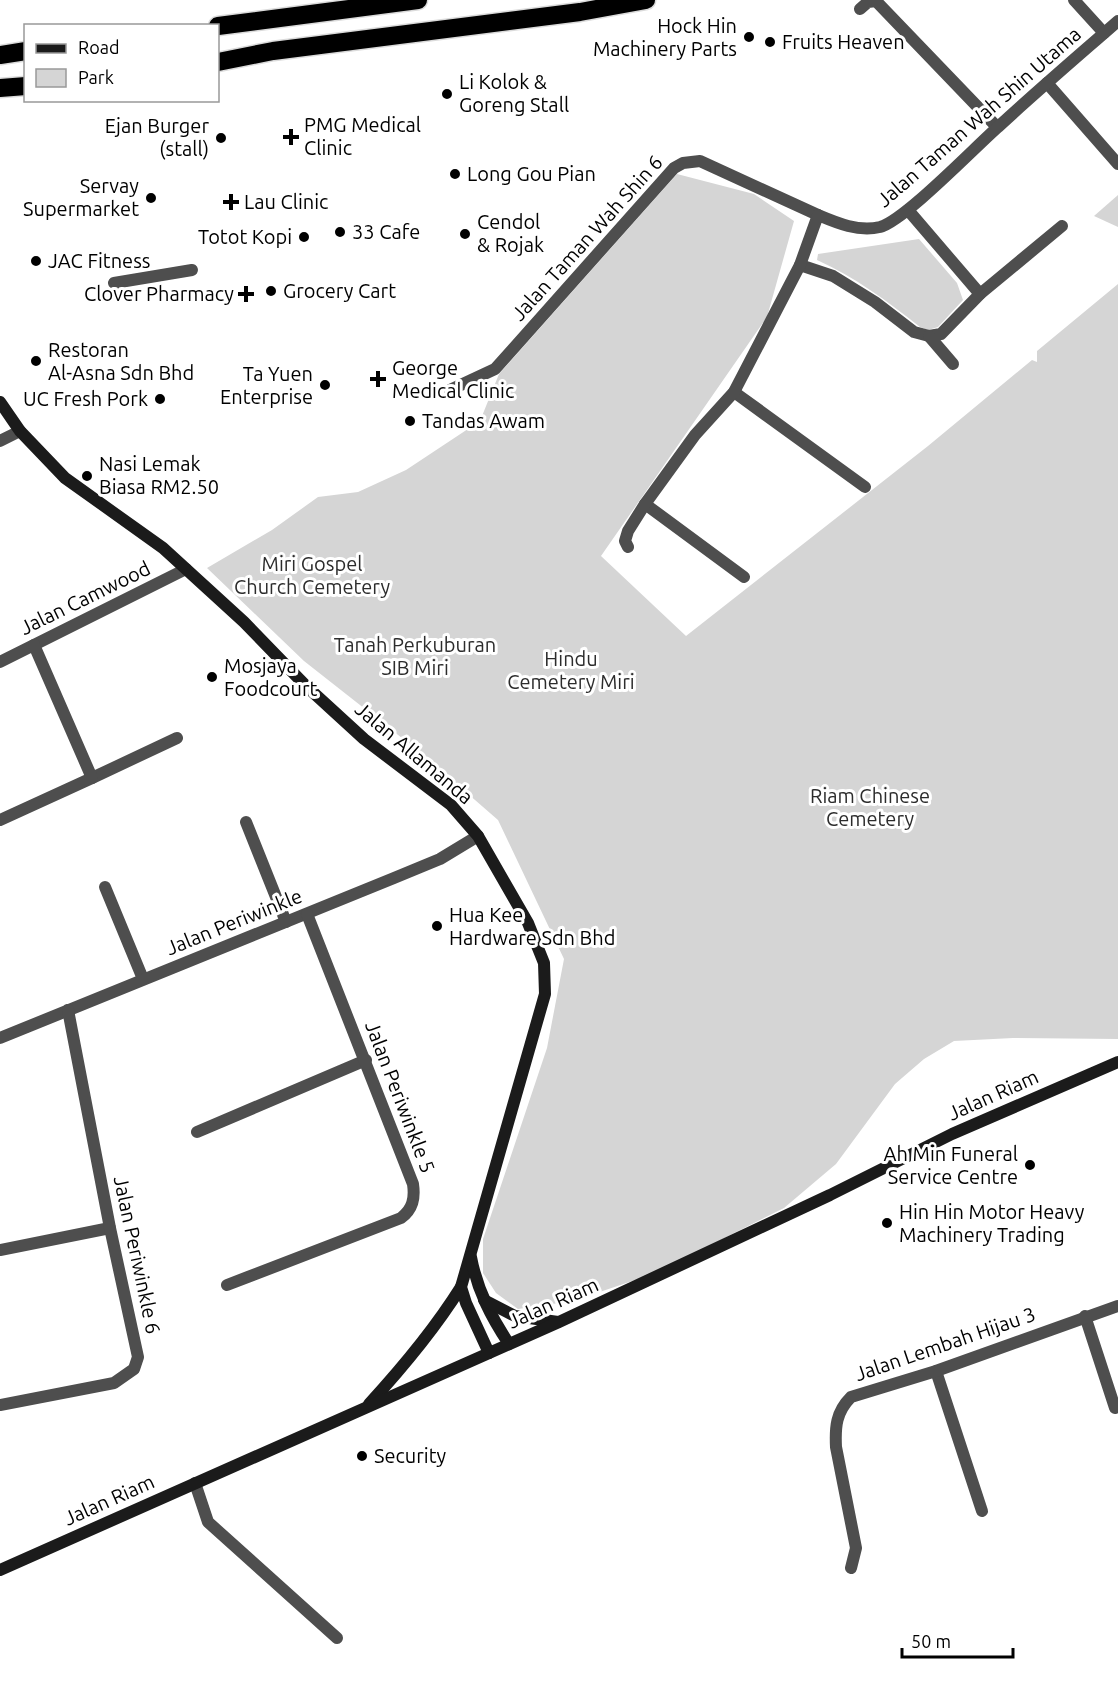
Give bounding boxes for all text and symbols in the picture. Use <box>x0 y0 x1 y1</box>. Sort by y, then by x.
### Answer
place label: Hock Hin Machinery Parts <box>593 14 737 60</box>
street label: Jalan Taman Wah Shin Utama <box>872 22 1085 211</box>
legend <box>24 24 219 102</box>
marker: Hock Hin Machinery Parts <box>742 30 756 44</box>
place label: Fruits Heaven <box>782 30 905 53</box>
marker: Fruits Heaven <box>763 35 777 49</box>
text: Road <box>78 37 120 57</box>
text: Park <box>78 67 114 87</box>
place label: Li Kolok & Goreng Stall <box>459 70 569 116</box>
marker: Li Kolok & Goreng Stall <box>440 87 454 101</box>
place label: PMG Medical Clinic <box>304 113 421 159</box>
place label: Ejan Burger (stall) <box>105 114 209 160</box>
marker: PMG Medical Clinic <box>282 128 300 146</box>
marker: Ejan Burger (stall) <box>214 131 228 145</box>
street label: Jalan Taman Wah Shin 6 <box>506 150 667 325</box>
place label: Long Gou Pian <box>467 162 596 185</box>
marker: Long Gou Pian <box>448 167 462 181</box>
place label: Servay Supermarket <box>23 174 139 220</box>
place label: Lau Clinic <box>244 190 328 213</box>
marker: Servay Supermarket <box>144 191 158 205</box>
marker: Lau Clinic <box>222 193 240 211</box>
place label: Cendol & Rojak <box>477 210 544 256</box>
place label: 33 Cafe <box>352 220 420 243</box>
place label: Totot Kopi <box>198 225 292 248</box>
marker: 33 Cafe <box>333 225 347 239</box>
marker: Cendol & Rojak <box>458 227 472 241</box>
marker: Totot Kopi <box>297 230 311 244</box>
place label: JAC Fitness <box>48 249 151 272</box>
marker: JAC Fitness <box>29 254 43 268</box>
place label: Grocery Cart <box>283 279 396 302</box>
place label: Clover Pharmacy <box>84 282 234 305</box>
marker: Grocery Cart <box>264 284 278 298</box>
marker: Clover Pharmacy <box>239 287 253 301</box>
place label: Restoran Al-Asna Sdn Bhd <box>48 338 194 384</box>
marker: Restoran Al-Asna Sdn Bhd <box>29 354 43 368</box>
place label: George Medical Clinic <box>392 356 514 402</box>
place label: Ta Yuen Enterprise <box>220 362 313 408</box>
marker: George Medical Clinic <box>369 370 387 388</box>
marker: Ta Yuen Enterprise <box>318 378 332 392</box>
place label: UC Fresh Pork <box>23 387 148 410</box>
marker: UC Fresh Pork <box>153 392 167 406</box>
place label: Tandas Awam <box>422 409 545 432</box>
marker: Tandas Awam <box>403 414 417 428</box>
place label: Nasi Lemak Biasa RM2.50 <box>99 452 219 498</box>
marker: Nasi Lemak Biasa RM2.50 <box>80 469 94 483</box>
park label: Miri Gospel Church Cemetery <box>234 552 390 598</box>
street label: Jalan Camwood <box>16 556 154 639</box>
park label: Tanah Perkuburan SIB Miri <box>334 633 496 679</box>
park label: Hindu Cemetery Miri <box>507 647 635 693</box>
place label: Mosjaya Foodcourt <box>224 654 318 700</box>
marker: Mosjaya Foodcourt <box>205 670 219 684</box>
street label: Jalan Allamanda <box>351 697 478 808</box>
park label: Riam Chinese Cemetery <box>810 784 930 830</box>
street label: Jalan Periwinkle <box>162 884 305 959</box>
place label: Hua Kee Hardware Sdn Bhd <box>449 903 615 949</box>
marker: Hua Kee Hardware Sdn Bhd <box>430 919 444 933</box>
street label: Jalan Periwinkle 5 <box>361 1018 440 1176</box>
street label: Jalan Riam <box>944 1064 1042 1125</box>
place label: Ah Min Funeral Service Centre <box>884 1142 1018 1188</box>
marker: Ah Min Funeral Service Centre <box>1023 1158 1037 1172</box>
street label: Jalan Periwinkle 6 <box>110 1174 165 1336</box>
place label: Hin Hin Motor Heavy Machinery Trading <box>899 1200 1085 1246</box>
marker: Hin Hin Motor Heavy Machinery Trading <box>880 1216 894 1230</box>
street label: Jalan Riam <box>504 1272 602 1333</box>
street label: Jalan Lembah Hijau 3 <box>852 1302 1038 1385</box>
place label: Security <box>374 1444 447 1467</box>
marker: Security <box>355 1449 369 1463</box>
street label: Jalan Riam <box>60 1469 158 1530</box>
scale bar <box>902 1621 1013 1659</box>
text: 50 m <box>911 1631 951 1651</box>

